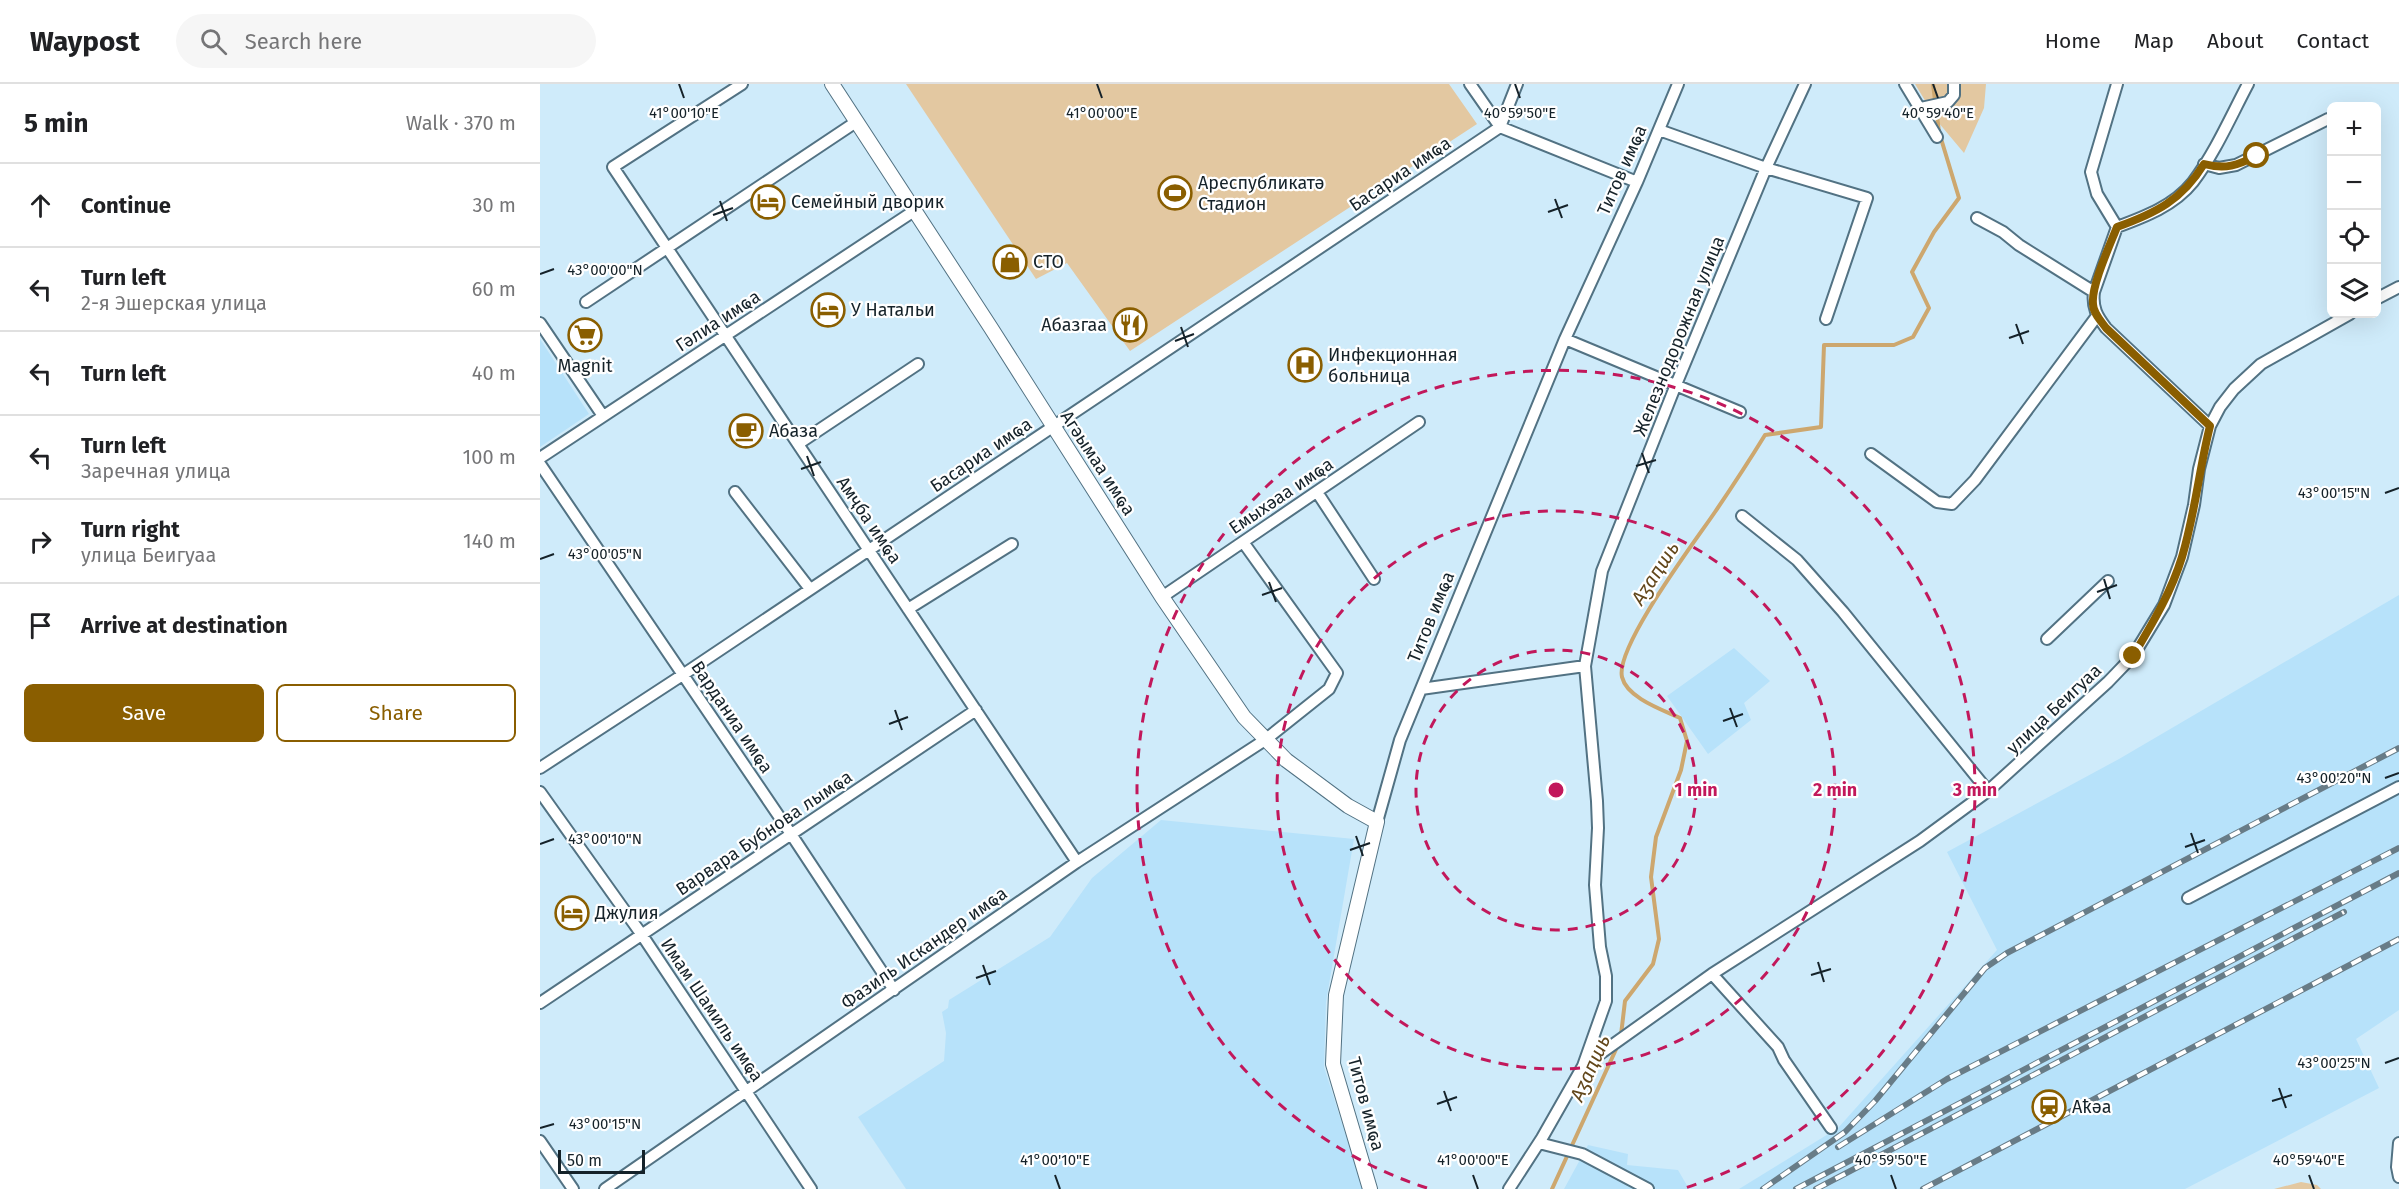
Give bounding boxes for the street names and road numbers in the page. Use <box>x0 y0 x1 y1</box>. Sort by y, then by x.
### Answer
street label: Титов имҩа <box>1592 122 1652 218</box>
street label: Басариа имҩа <box>1345 132 1455 216</box>
street label: Железнодорожная улица <box>1629 233 1729 439</box>
street label: Гәлиа имҩа <box>672 286 764 356</box>
street label: Агәымаа имҩа <box>1056 406 1140 520</box>
street label: Басариа имҩа <box>926 413 1036 497</box>
street label: Емыхәаа имҩа <box>1225 453 1337 539</box>
street label: Амҷба имҩа <box>832 472 906 568</box>
street label: Титов имҩа <box>1403 568 1459 666</box>
street label: Варданиа имҩа <box>686 657 778 777</box>
street label: улица Беигуаа <box>2002 659 2106 759</box>
street label: Варвара Бубнова лымҩа <box>672 766 856 900</box>
street label: Фазиль Искандер имҩа <box>837 882 1011 1014</box>
street label: Имам Шамиль имҩа <box>656 934 768 1086</box>
street label: Титов имҩа <box>1343 1055 1389 1153</box>

